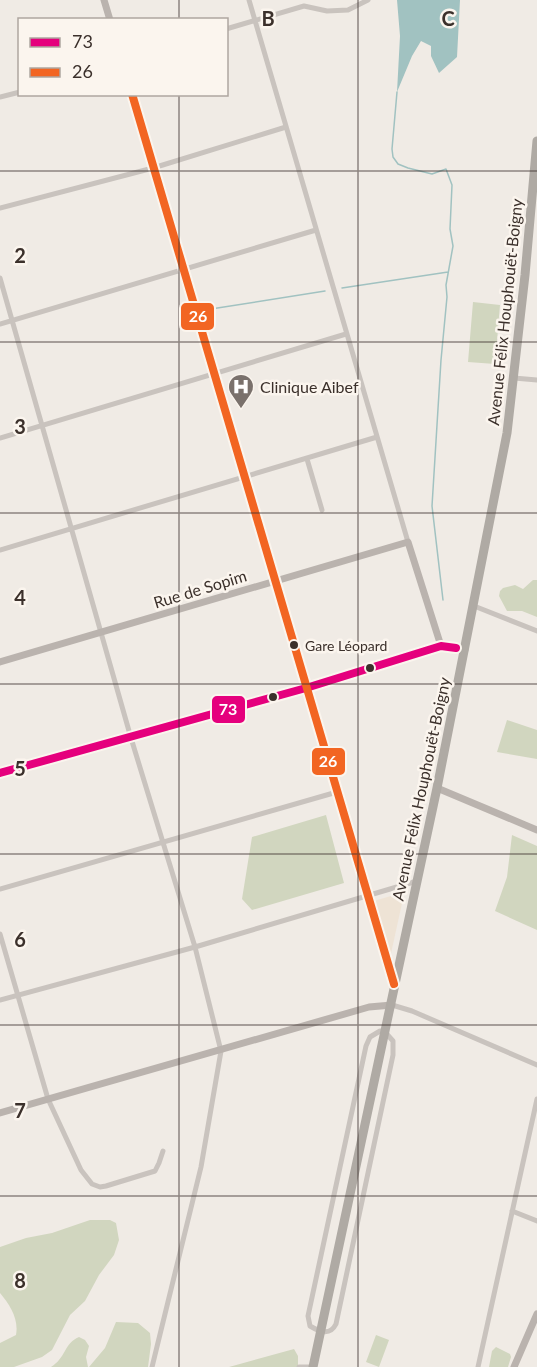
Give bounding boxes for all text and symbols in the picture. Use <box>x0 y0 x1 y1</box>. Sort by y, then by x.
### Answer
text: B <box>261 6 275 30</box>
text: C <box>441 6 455 30</box>
legend <box>18 18 228 96</box>
text: 73 <box>72 30 93 52</box>
text: 26 <box>72 60 93 82</box>
street label: Avenue Félix Houphouët-Boigny <box>483 197 526 426</box>
text: 2 <box>14 243 26 267</box>
line badge: 26 <box>180 302 215 331</box>
text: 26 <box>189 306 207 325</box>
hospital icon: Clinique Aibef <box>226 372 256 410</box>
place label: Clinique Aibef <box>260 377 359 396</box>
text: 3 <box>14 414 26 438</box>
street label: Rue de Sopim <box>151 565 249 612</box>
text: 4 <box>14 585 26 609</box>
place label: Gare Léopard <box>305 637 387 654</box>
marker: Gare Léopard <box>288 639 300 651</box>
unlabelled marker <box>364 662 376 674</box>
street label: Avenue Félix Houphouët-Boigny <box>388 675 454 902</box>
unlabelled marker <box>267 691 279 703</box>
line badge: 73 <box>211 695 246 724</box>
text: 73 <box>219 699 237 718</box>
line badge: 26 <box>311 747 346 776</box>
text: 26 <box>319 751 337 770</box>
text: 5 <box>14 756 26 780</box>
text: 6 <box>14 927 26 951</box>
text: 7 <box>14 1098 26 1122</box>
text: 8 <box>14 1268 26 1292</box>

